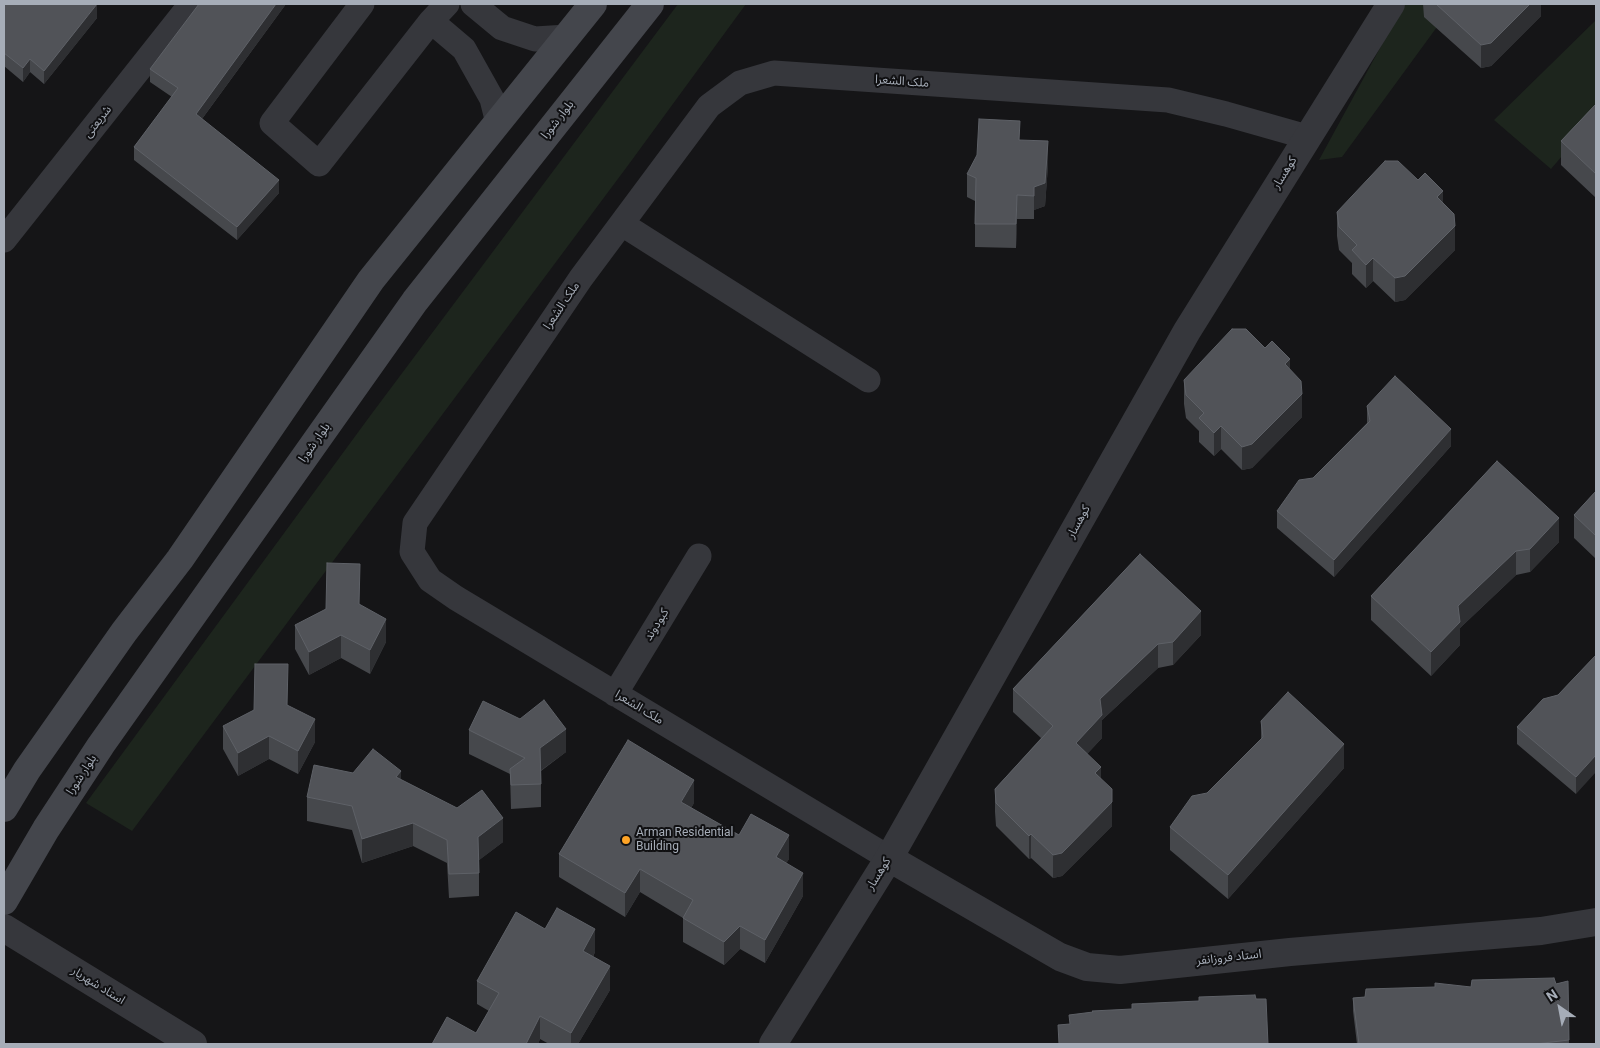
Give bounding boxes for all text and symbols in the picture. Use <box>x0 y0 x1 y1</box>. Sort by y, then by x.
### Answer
street label: ملک الشعرا <box>874 73 930 91</box>
street label: بلوار شورا <box>539 98 577 142</box>
street label: شریعتی <box>81 103 115 141</box>
street label: کوهسار <box>1269 154 1301 192</box>
street label: ملک الشعرا <box>541 279 583 333</box>
street label: بلوار شورا <box>296 421 334 465</box>
street label: کوهسار <box>1064 503 1094 541</box>
street label: کبودوند <box>642 606 672 644</box>
street label: ملک الشعرا <box>612 688 666 728</box>
street label: بلوار شورا <box>64 752 100 798</box>
place label: Arman Residential Building <box>636 826 733 854</box>
marker: Arman Residential Building <box>620 834 632 846</box>
street label: کوهسار <box>863 855 895 893</box>
street label: استاد فروزانفر <box>1196 947 1262 969</box>
street label: استاد شهریار <box>69 964 127 1008</box>
north arrow <box>1535 983 1585 1033</box>
text: N <box>1543 986 1560 1005</box>

